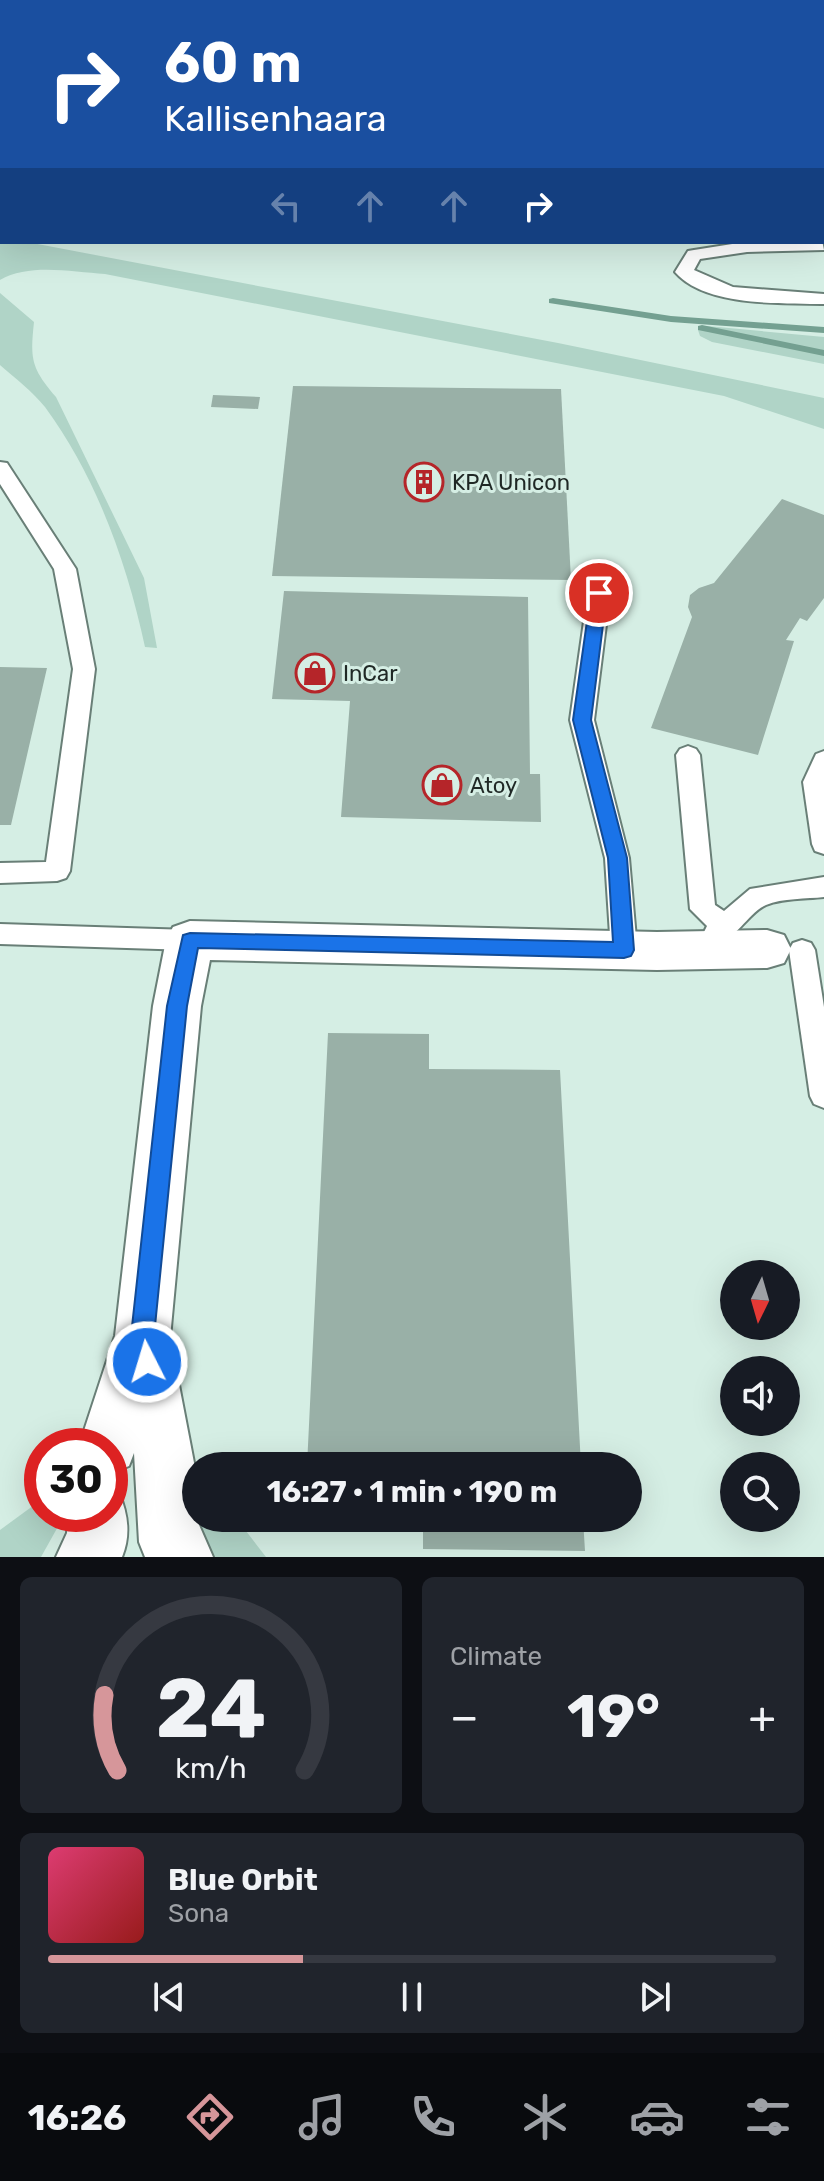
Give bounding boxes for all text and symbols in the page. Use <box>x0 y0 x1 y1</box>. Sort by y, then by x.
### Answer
text: 60 m <box>164 30 302 96</box>
icon: right <box>32 32 136 136</box>
text: Kallisenhaara <box>164 97 387 140</box>
icon: left <box>264 184 308 228</box>
icon: ahead <box>348 184 392 228</box>
icon: ahead <box>432 184 476 228</box>
icon: right <box>516 184 560 228</box>
building icon: KPA Unicon <box>403 461 445 503</box>
place label: KPA Unicon <box>452 469 570 496</box>
pin <box>565 559 633 627</box>
icon: arrive <box>577 571 621 615</box>
shop icon: InCar <box>294 652 336 694</box>
place label: InCar <box>343 660 398 687</box>
shop icon: Atoy <box>421 764 463 806</box>
place label: Atoy <box>470 772 517 799</box>
north arrow <box>720 1260 800 1340</box>
map controls <box>720 1260 800 1532</box>
position arrow <box>105 1320 189 1404</box>
button: sound <box>720 1356 800 1436</box>
speed limit sign: 30 <box>24 1428 128 1532</box>
button: search <box>720 1452 800 1532</box>
text: 16:27 · 1 min · 190 m <box>267 1474 557 1510</box>
text: Climate <box>450 1641 542 1672</box>
text: 24 <box>156 1659 266 1758</box>
text: 19° <box>567 1681 660 1752</box>
text: − <box>450 1691 479 1743</box>
text: + <box>749 1691 776 1743</box>
text: km/h <box>175 1751 247 1785</box>
text: Blue Orbit <box>168 1862 318 1898</box>
text: Sona <box>168 1898 229 1929</box>
icon: previous <box>147 1975 191 2019</box>
icon: pause <box>390 1975 434 2019</box>
icon: next <box>633 1975 677 2019</box>
icon: directions <box>182 2089 238 2145</box>
icon: music <box>294 2089 350 2145</box>
icon: phone <box>405 2089 461 2145</box>
icon: climate <box>517 2089 573 2145</box>
icon: car <box>629 2089 685 2145</box>
icon: filters <box>740 2089 796 2145</box>
text: 16:26 <box>28 2096 126 2139</box>

